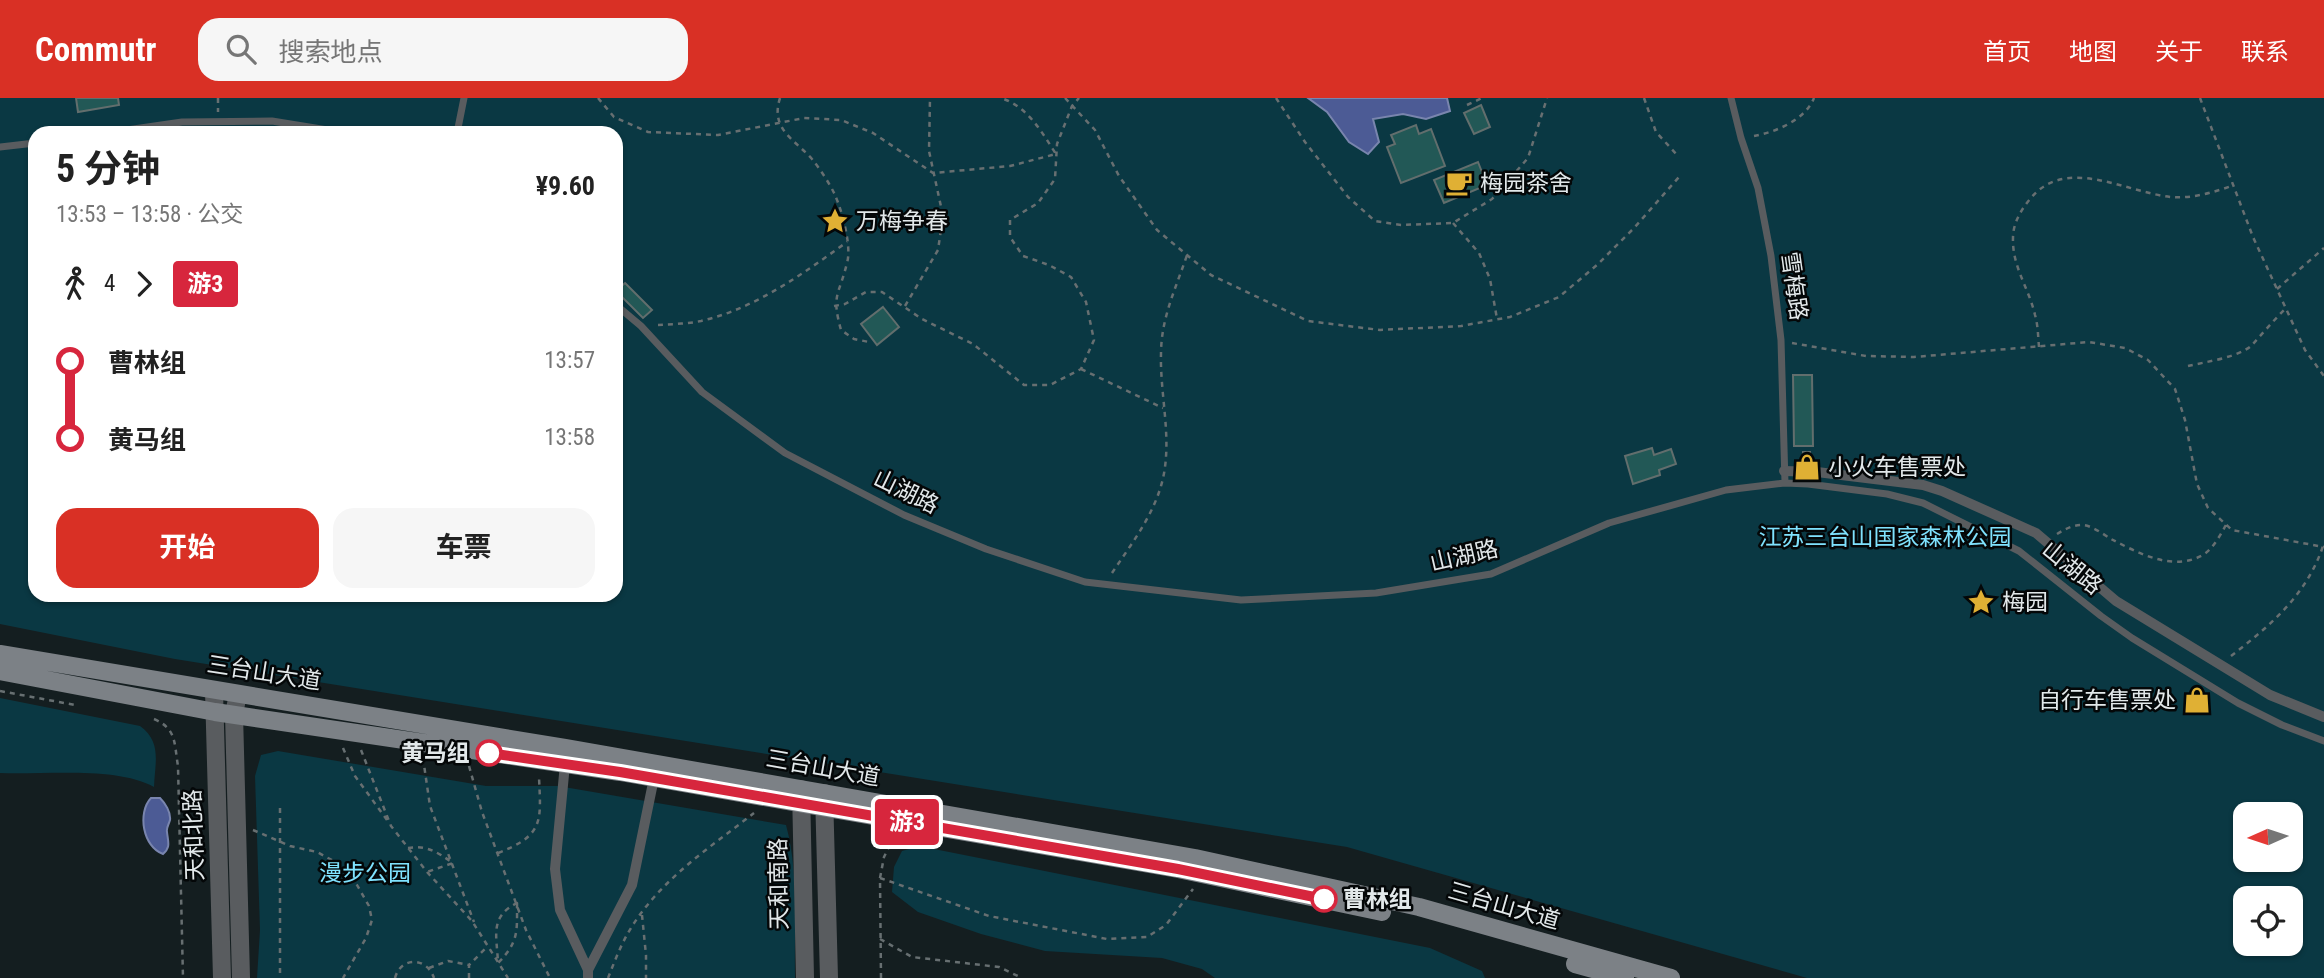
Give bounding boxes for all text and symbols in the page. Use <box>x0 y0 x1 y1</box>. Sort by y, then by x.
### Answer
search box <box>198 18 688 81</box>
text: Commutr <box>35 30 156 69</box>
icon: search <box>222 30 260 68</box>
text: 搜索地点 <box>278 37 382 67</box>
text: 首页 <box>1983 38 2031 66</box>
text: 地图 <box>2069 38 2117 66</box>
text: 关于 <box>2155 38 2203 66</box>
text: 联系 <box>2241 38 2289 66</box>
text: 5 分钟 <box>56 147 160 191</box>
cafe icon: 梅园茶舍 <box>1444 168 1474 198</box>
place label: 梅园茶舍 <box>1480 170 1572 197</box>
text: ¥9.60 <box>536 171 595 201</box>
text: 13:53 – 13:58 · 公交 <box>56 201 243 228</box>
place icon: 万梅争春 <box>820 206 850 236</box>
place label: 万梅争春 <box>856 208 948 235</box>
street label: 雪梅路 <box>1776 250 1812 322</box>
icon: walk <box>56 265 94 303</box>
icon: forward <box>125 265 163 303</box>
text: 4 <box>104 270 115 297</box>
text: 游3 <box>187 270 224 298</box>
text: 13:57 <box>544 347 595 374</box>
text: 曹林组 <box>108 348 186 378</box>
text: 13:58 <box>544 424 595 451</box>
text: 黄马组 <box>108 425 186 455</box>
shop icon: 小火车售票处 <box>1792 452 1822 482</box>
place label: 小火车售票处 <box>1828 454 1966 481</box>
street label: 山湖路 <box>869 465 943 519</box>
button: 开始 <box>56 508 319 588</box>
button: 车票 <box>333 508 595 588</box>
park label: 江苏三台山国家森林公园 <box>1759 524 2012 551</box>
street label: 山湖路 <box>1427 535 1501 577</box>
street label: 山湖路 <box>2037 536 2107 600</box>
place icon: 梅园 <box>1966 587 1996 617</box>
place label: 梅园 <box>2002 589 2048 616</box>
street label: 三台山大道 <box>205 651 323 695</box>
shop icon: 自行车售票处 <box>2182 685 2212 715</box>
place label: 自行车售票处 <box>2038 687 2176 714</box>
place label: 黄马组 <box>401 740 470 767</box>
marker: 黄马组 <box>476 740 502 766</box>
street label: 三台山大道 <box>764 745 882 791</box>
street label: 天和北路 <box>179 789 209 881</box>
line badge: 游3 <box>876 799 939 845</box>
north arrow <box>2233 802 2303 872</box>
map controls <box>2233 802 2303 956</box>
text: 游3 <box>889 808 925 836</box>
street label: 天和南路 <box>765 838 793 930</box>
park label: 漫步公园 <box>319 860 411 887</box>
street label: 三台山大道 <box>1445 877 1563 935</box>
marker: 曹林组 <box>1311 886 1337 912</box>
place label: 曹林组 <box>1343 886 1412 913</box>
button: locate <box>2233 886 2303 956</box>

